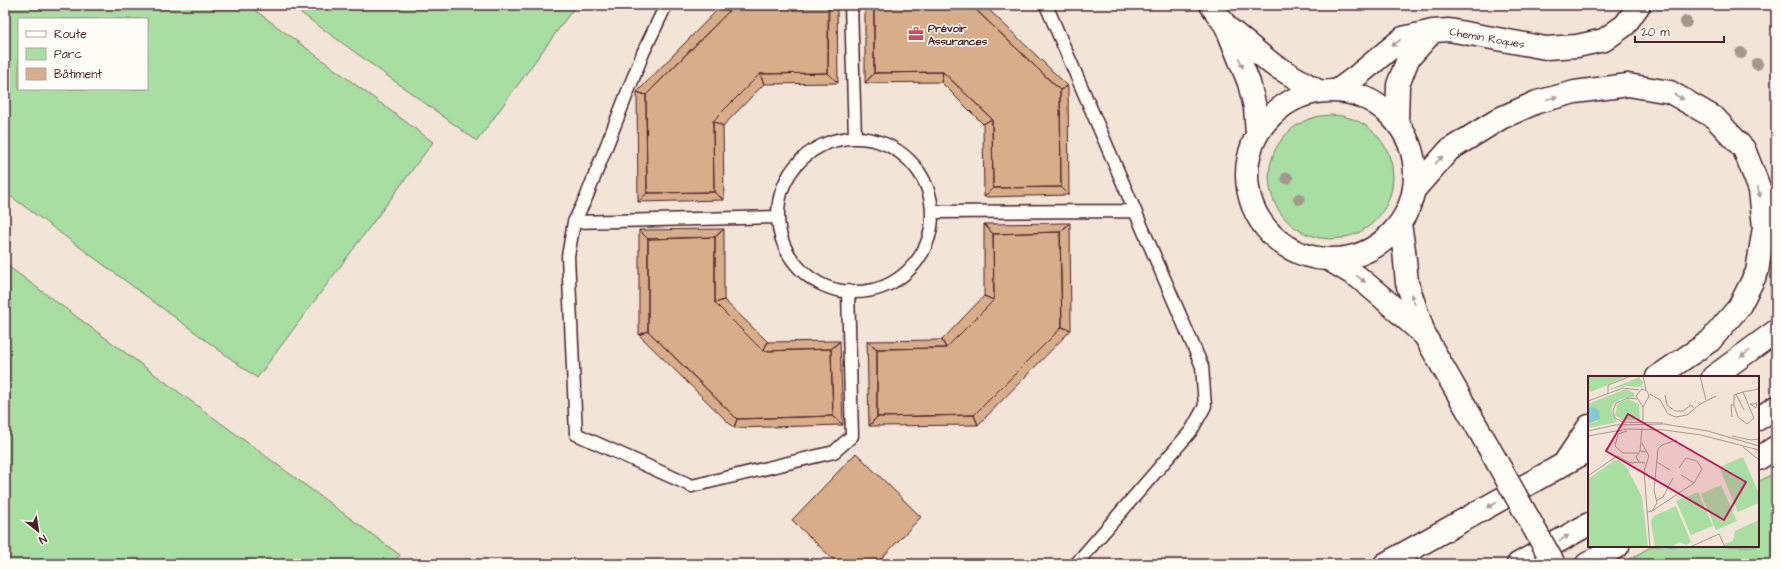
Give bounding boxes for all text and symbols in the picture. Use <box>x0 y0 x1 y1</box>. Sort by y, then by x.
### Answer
legend <box>18 18 148 90</box>
scale bar <box>1635 18 1724 44</box>
place label: Prévoir Assurances <box>928 21 988 49</box>
street label: Chemin Roques <box>1448 24 1526 52</box>
text: 20 m <box>1641 24 1670 41</box>
office icon: Prévoir Assurances <box>907 25 925 43</box>
text: Route <box>54 26 87 43</box>
one-way arrow <box>1391 39 1402 48</box>
text: Parc <box>54 46 82 63</box>
one-way arrow <box>1238 57 1244 69</box>
text: Bâtiment <box>54 66 102 83</box>
one-way arrow <box>1673 93 1685 100</box>
one-way arrow <box>1546 95 1558 101</box>
one-way arrow <box>1435 155 1444 166</box>
one-way arrow <box>1757 185 1763 198</box>
one-way arrow <box>1355 275 1366 284</box>
one-way arrow <box>1409 293 1415 305</box>
one-way arrow <box>1739 350 1750 358</box>
inset map <box>1588 376 1759 547</box>
one-way arrow <box>1486 502 1498 508</box>
north arrow <box>18 511 58 551</box>
text: N <box>36 531 49 547</box>
one-way arrow <box>1558 534 1570 541</box>

